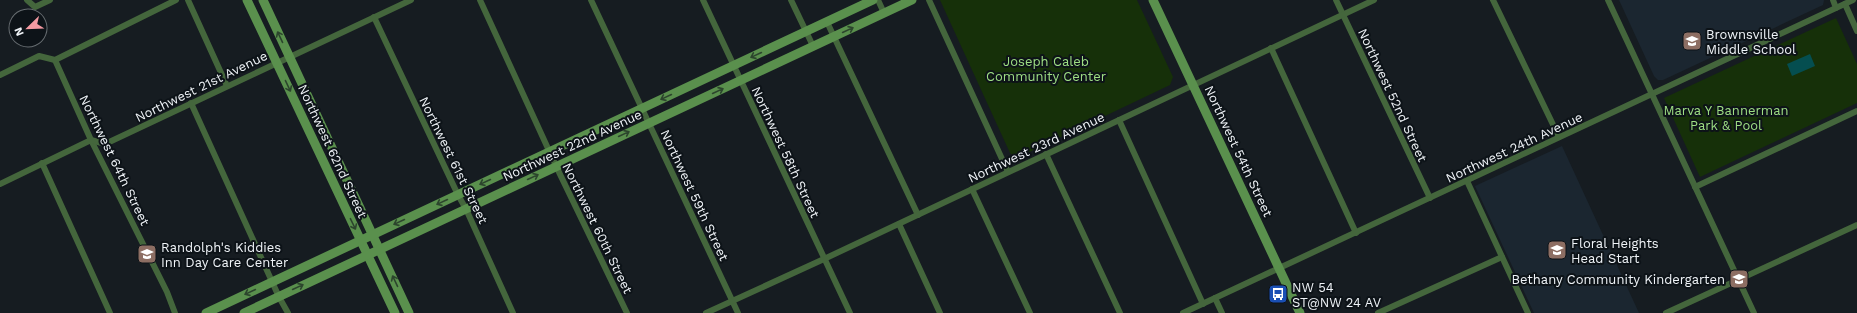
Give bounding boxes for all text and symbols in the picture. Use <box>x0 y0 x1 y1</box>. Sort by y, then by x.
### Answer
north arrow <box>8 8 48 48</box>
text: N <box>12 25 27 38</box>
one-way arrow <box>842 26 854 33</box>
street label: Northwest 52nd Street <box>1355 26 1430 165</box>
place label: Brownsville Middle School <box>1706 27 1796 57</box>
school or university icon: Brownsville Middle School <box>1681 30 1703 52</box>
one-way arrow <box>276 31 283 43</box>
street label: Northwest 21st Avenue <box>133 48 270 125</box>
one-way arrow <box>751 52 763 59</box>
park label: Joseph Caleb Community Center <box>986 54 1106 84</box>
one-way arrow <box>285 79 292 91</box>
street label: Northwest 62nd Street <box>295 82 370 221</box>
street label: Northwest 54th Street <box>1202 83 1276 220</box>
street label: Northwest 58th Street <box>749 84 823 221</box>
one-way arrow <box>712 87 724 94</box>
street label: Northwest 64th Street <box>76 93 153 228</box>
street label: Northwest 61st Street <box>416 94 491 227</box>
one-way arrow <box>660 94 672 101</box>
park label: Marva Y Bannerman Park & Pool <box>1663 103 1789 133</box>
street label: Northwest 22nd Avenue <box>500 107 644 184</box>
street label: Northwest 23rd Avenue <box>966 109 1107 186</box>
street label: Northwest 24th Avenue <box>1444 109 1585 186</box>
street label: Northwest 59th Street <box>658 127 732 264</box>
one-way arrow <box>618 130 630 138</box>
street label: Northwest 60th Street <box>559 160 636 296</box>
one-way arrow <box>527 173 539 180</box>
one-way arrow <box>479 179 491 186</box>
one-way arrow <box>436 199 448 206</box>
one-way arrow <box>350 218 357 230</box>
one-way arrow <box>394 219 406 226</box>
place label: Floral Heights Head Start <box>1571 236 1659 266</box>
school or university icon: Floral Heights Head Start <box>1546 239 1568 261</box>
place label: Randolph's Kiddies Inn Day Care Center <box>161 240 288 270</box>
school or university icon: Randolph's Kiddies Inn Day Care Center <box>136 243 158 265</box>
school or university icon: Bethany Community Kindergarten <box>1728 268 1750 290</box>
place label: Bethany Community Kindergarten <box>1512 272 1725 287</box>
one-way arrow <box>391 276 398 288</box>
place label: NW 54 ST@NW 24 AV <box>1292 280 1382 310</box>
one-way arrow <box>292 283 304 290</box>
bus stop icon: NW 54 ST@NW 24 AV <box>1267 283 1289 305</box>
one-way arrow <box>245 289 257 296</box>

